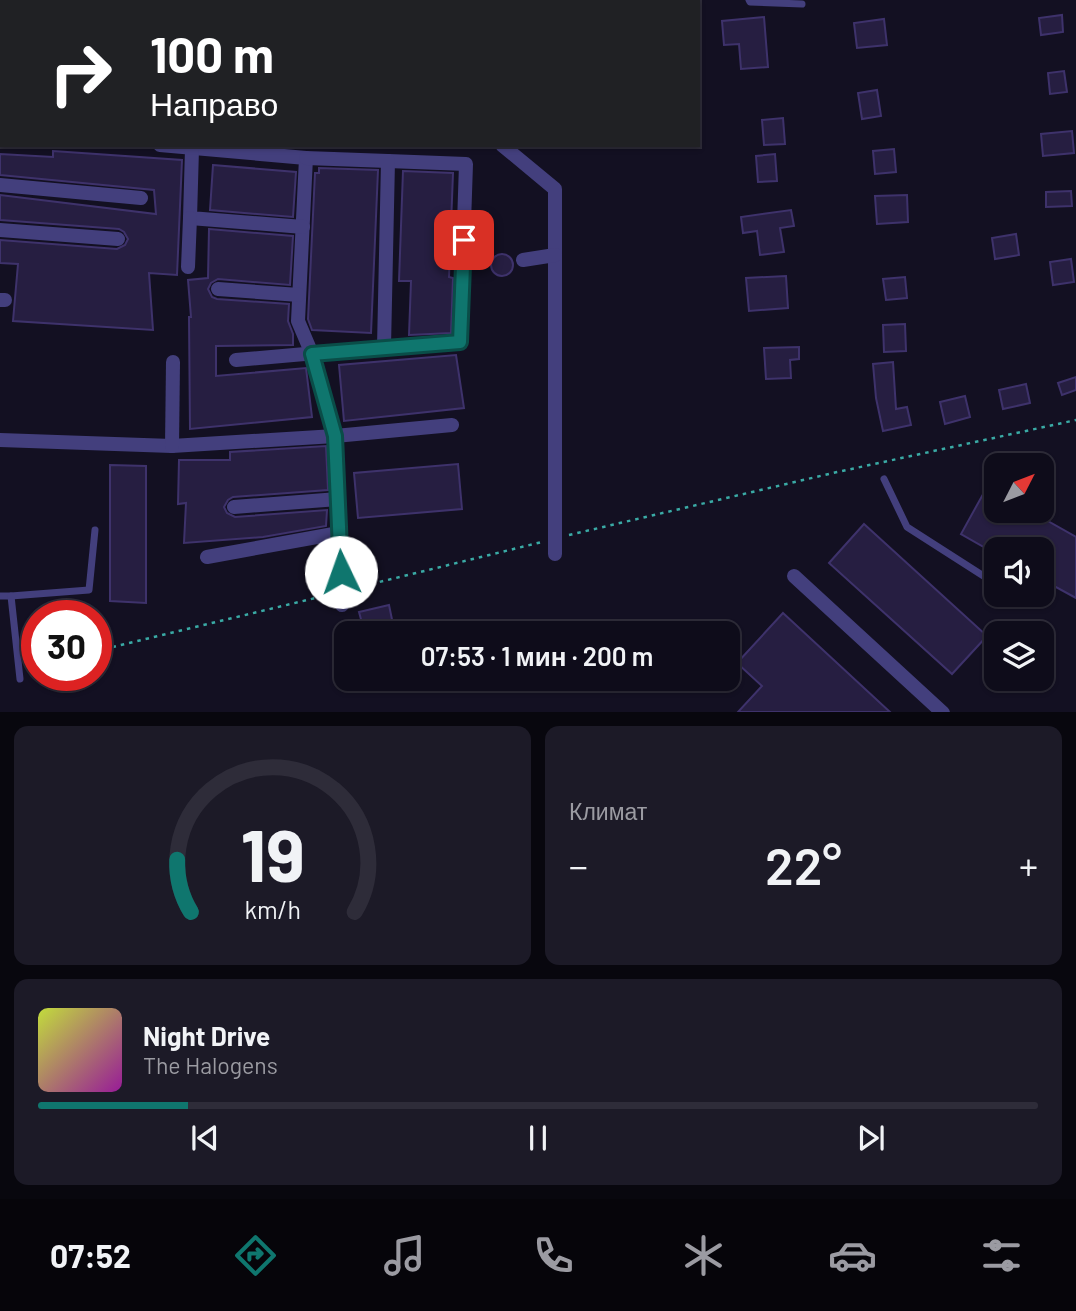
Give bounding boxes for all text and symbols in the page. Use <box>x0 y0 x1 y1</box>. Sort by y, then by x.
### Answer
text: 100 m <box>150 24 274 83</box>
icon: right <box>35 28 126 119</box>
text: Направо <box>150 84 278 122</box>
pin <box>434 210 494 270</box>
icon: arrive <box>445 221 483 259</box>
north arrow <box>984 453 1054 523</box>
map controls <box>984 453 1054 691</box>
position arrow <box>304 535 378 609</box>
button: sound <box>984 537 1054 607</box>
speed limit sign: 30 <box>21 600 112 691</box>
button: layers <box>984 621 1054 691</box>
text: 07:53 · 1 мин · 200 m <box>421 640 653 671</box>
text: Климат <box>569 797 647 825</box>
text: 19 <box>240 809 305 897</box>
text: 22° <box>765 833 842 895</box>
text: − <box>569 842 588 888</box>
text: + <box>1019 842 1038 888</box>
text: km/h <box>244 893 301 923</box>
text: Night Drive <box>143 1020 270 1051</box>
text: The Halogens <box>143 1051 278 1079</box>
icon: previous <box>186 1119 224 1157</box>
icon: pause <box>519 1119 557 1157</box>
icon: next <box>852 1119 890 1157</box>
icon: directions <box>231 1231 280 1280</box>
icon: music <box>380 1231 429 1280</box>
icon: phone <box>529 1231 578 1280</box>
icon: climate <box>679 1231 728 1280</box>
icon: car <box>828 1231 877 1280</box>
icon: filters <box>977 1231 1026 1280</box>
text: 07:52 <box>50 1236 131 1274</box>

